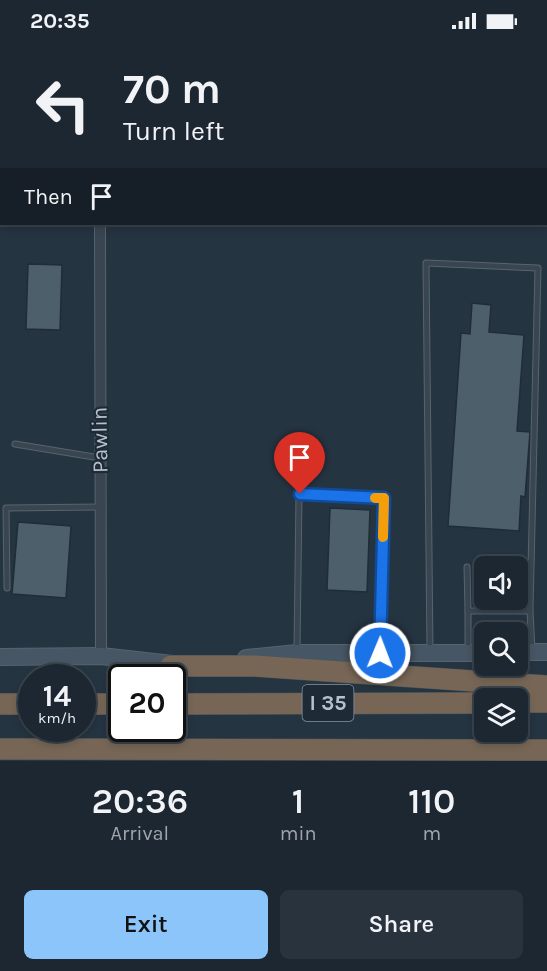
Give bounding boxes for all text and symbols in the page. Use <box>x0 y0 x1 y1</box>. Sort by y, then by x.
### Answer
text: 20:35 <box>30 8 90 34</box>
text: 70 m <box>123 64 221 114</box>
icon: left <box>24 66 102 144</box>
text: Turn left <box>123 115 224 147</box>
icon: arrive <box>85 180 118 213</box>
text: Then <box>24 184 73 210</box>
street label: Pawlin <box>86 407 114 473</box>
pin <box>274 432 325 494</box>
icon: arrive <box>283 441 316 474</box>
map controls <box>474 556 528 742</box>
button: sound <box>474 556 528 610</box>
position arrow <box>348 621 412 685</box>
button: search <box>474 622 528 676</box>
speed limit sign: 20 <box>108 664 186 742</box>
text: 14 <box>43 678 71 714</box>
road number: I 35 <box>302 685 354 721</box>
button: layers <box>474 688 528 742</box>
text: km/h <box>38 709 76 727</box>
text: 20:36 <box>91 780 188 822</box>
text: 1 <box>292 780 304 822</box>
text: 110 <box>408 780 456 822</box>
text: Arrival <box>111 822 169 845</box>
text: min <box>280 822 317 845</box>
text: m <box>422 822 441 845</box>
button: Exit <box>24 890 268 959</box>
button: Share <box>280 890 523 959</box>

